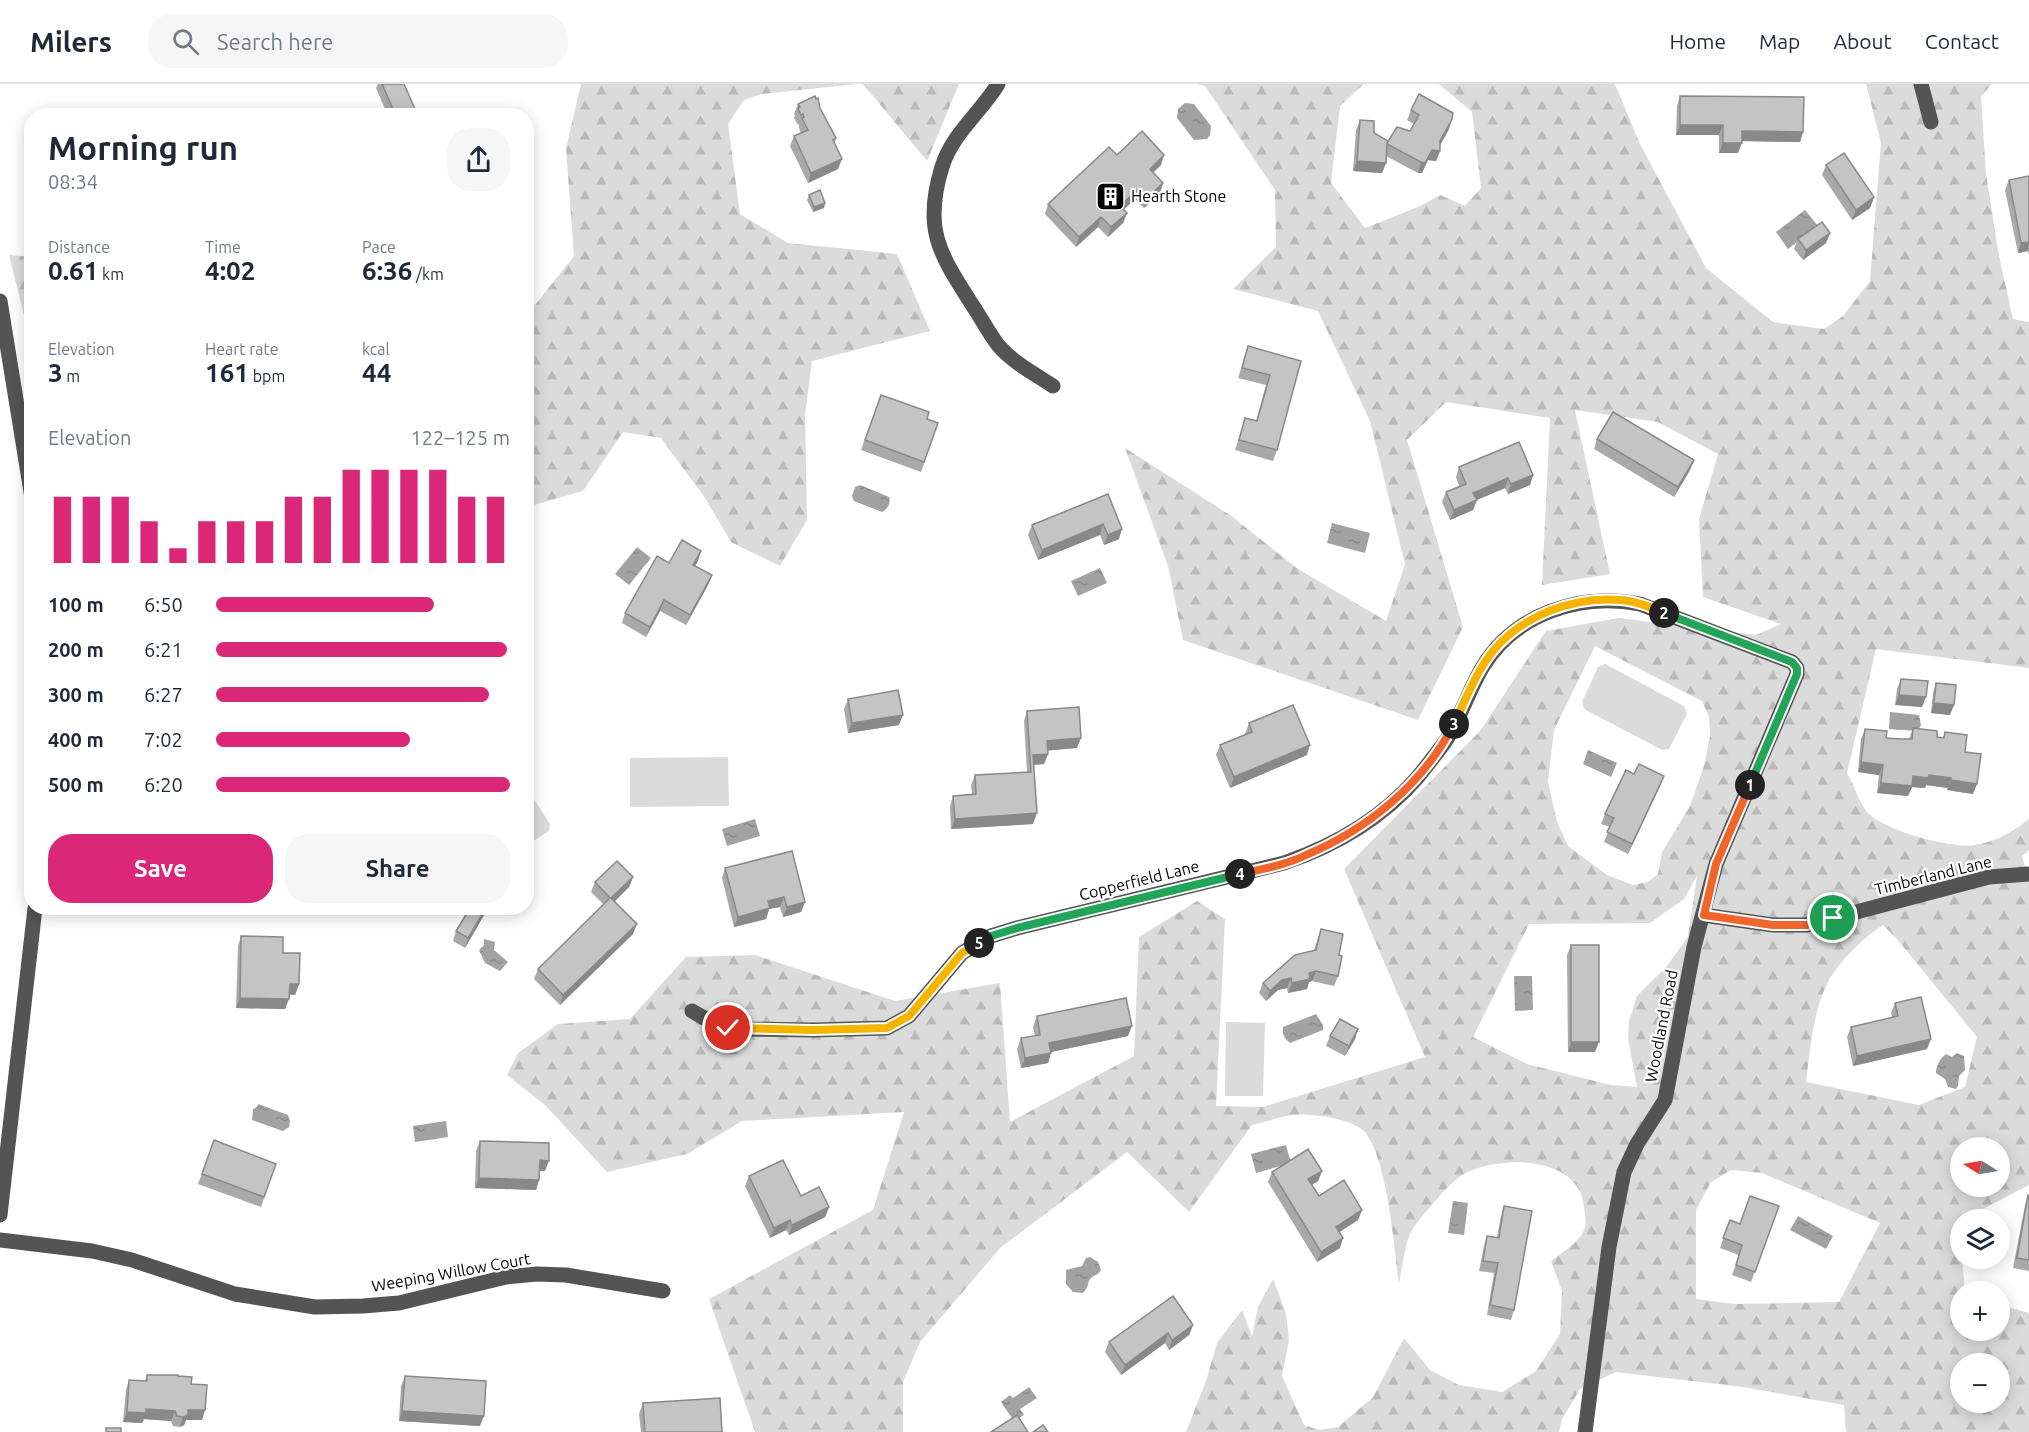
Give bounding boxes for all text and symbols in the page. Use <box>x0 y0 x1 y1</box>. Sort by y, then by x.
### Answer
search box <box>148 14 568 68</box>
icon: search <box>169 25 202 58</box>
text: Milers <box>30 26 112 57</box>
text: Search here <box>217 29 333 54</box>
text: Home <box>1669 29 1726 53</box>
text: Map <box>1759 29 1800 53</box>
text: About <box>1833 29 1892 53</box>
text: Contact <box>1925 29 1999 53</box>
button: share <box>447 128 510 191</box>
text: Morning run <box>48 129 238 166</box>
text: 08:34 <box>48 170 98 193</box>
building icon: Hearth Stone <box>1094 180 1126 212</box>
place label: Hearth Stone <box>1131 187 1226 205</box>
text: Distance <box>48 238 110 256</box>
text: Time <box>205 238 241 256</box>
text: Pace <box>362 238 396 256</box>
text: 0.61 <box>48 256 98 285</box>
text: 4:02 <box>205 256 255 285</box>
text: 6:36 <box>362 256 412 285</box>
text: km <box>98 265 124 283</box>
text: /km <box>412 265 444 283</box>
text: Elevation <box>48 340 115 358</box>
text: Heart rate <box>205 340 279 358</box>
text: kcal <box>362 340 390 358</box>
text: 3 <box>48 358 63 387</box>
text: 161 <box>205 358 249 387</box>
text: 44 <box>362 358 391 387</box>
text: m <box>63 367 80 385</box>
text: bpm <box>249 367 285 385</box>
text: Elevation <box>48 426 131 449</box>
text: 122–125 m <box>411 426 510 449</box>
text: 100 m <box>48 593 104 616</box>
text: 6:50 <box>144 593 183 616</box>
pin: 2 <box>1649 598 1679 628</box>
text: 2 <box>1659 604 1669 622</box>
text: 200 m <box>48 638 104 661</box>
text: 6:21 <box>144 638 183 661</box>
text: 300 m <box>48 683 104 706</box>
text: 6:27 <box>144 683 183 706</box>
pin: 3 <box>1439 709 1469 739</box>
text: 3 <box>1449 715 1459 733</box>
text: 400 m <box>48 728 104 751</box>
text: 7:02 <box>144 728 183 751</box>
pin: 1 <box>1735 770 1765 800</box>
text: 500 m <box>48 773 104 796</box>
text: 6:20 <box>144 773 183 796</box>
text: 1 <box>1745 776 1755 794</box>
button: Save <box>48 834 273 903</box>
button: Share <box>285 834 510 903</box>
street label: Timberland Lane <box>1873 852 1993 898</box>
street label: Copperfield Lane <box>1077 856 1201 904</box>
pin: 4 <box>1225 859 1255 889</box>
text: 4 <box>1235 865 1245 883</box>
pin <box>1807 892 1858 943</box>
icon: arrive <box>1816 901 1849 934</box>
pin: 5 <box>964 928 994 958</box>
text: 5 <box>974 934 984 952</box>
street label: Woodland Road <box>1641 968 1681 1084</box>
pin <box>702 1002 753 1053</box>
icon: check <box>711 1011 744 1044</box>
north arrow <box>1950 1137 2010 1197</box>
map controls <box>1950 1137 2010 1413</box>
button: layers <box>1950 1209 2010 1269</box>
street label: Weeping Willow Court <box>370 1249 533 1295</box>
button: + <box>1950 1281 2010 1341</box>
button: − <box>1950 1353 2010 1413</box>

